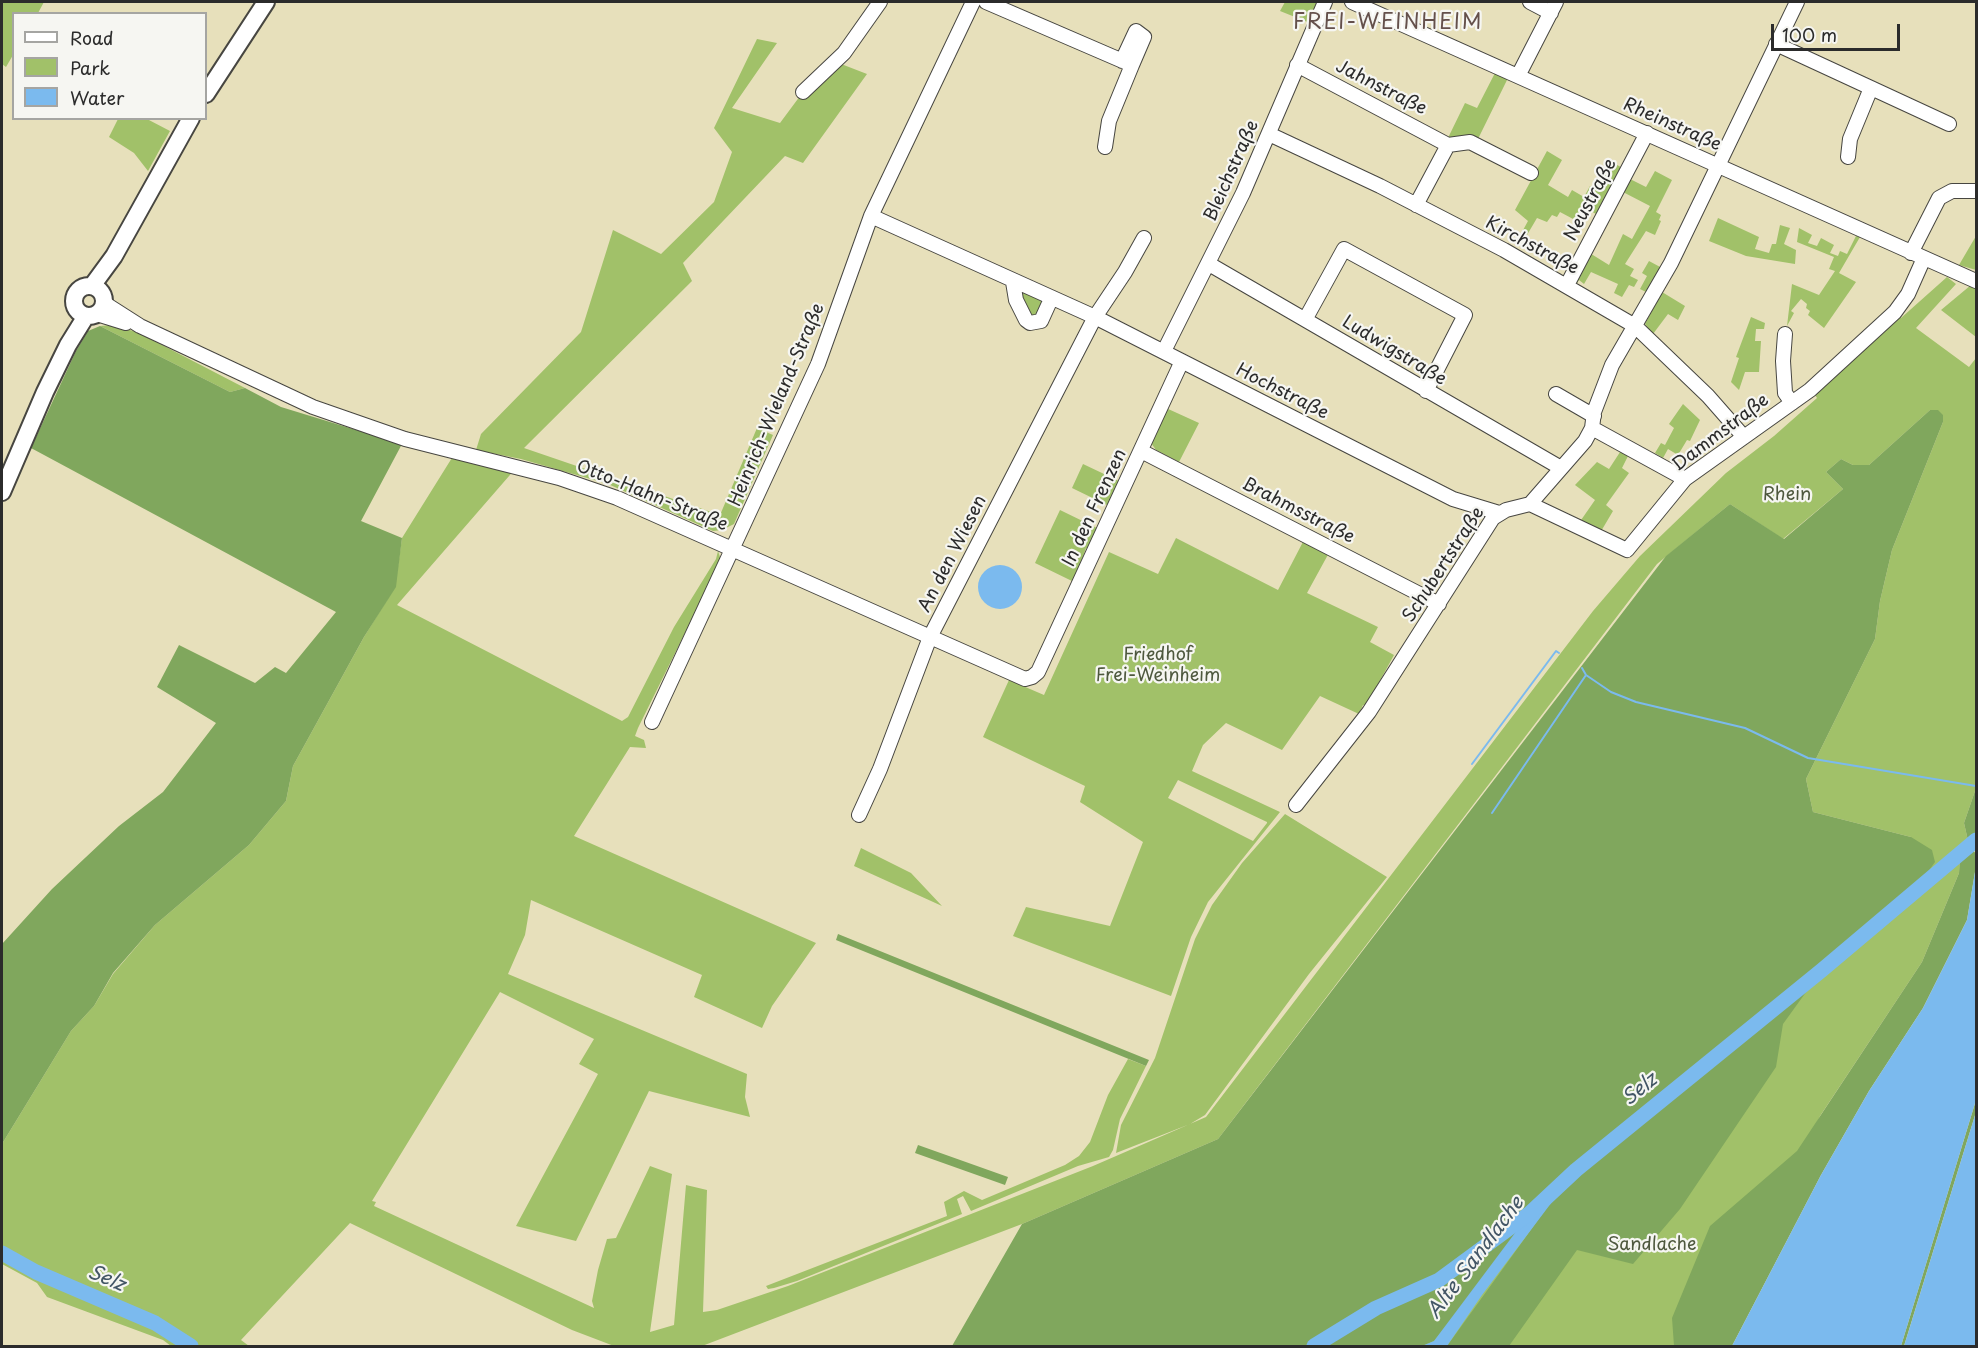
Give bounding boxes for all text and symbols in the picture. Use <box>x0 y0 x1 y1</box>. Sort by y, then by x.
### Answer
district label: FREI-WEINHEIM <box>1293 10 1483 36</box>
legend <box>12 12 207 120</box>
scale bar <box>1774 12 1903 50</box>
text: 100 m <box>1782 21 1837 48</box>
text: Road <box>70 24 114 51</box>
text: Park <box>70 54 110 81</box>
street label: Jahnstraße <box>1332 56 1430 120</box>
text: Water <box>70 84 124 111</box>
street label: Rheinstraße <box>1620 94 1724 156</box>
street label: Bleichstraße <box>1200 117 1264 225</box>
street label: Neustraße <box>1560 155 1622 245</box>
street label: Kirchstraße <box>1482 212 1582 280</box>
street label: Heinrich-Wieland-Straße <box>724 300 830 510</box>
street label: Ludwigstraße <box>1338 311 1450 391</box>
street label: Hochstraße <box>1232 359 1332 425</box>
street label: Dammstraße <box>1668 390 1774 476</box>
street label: In den Frenzen <box>1058 446 1132 570</box>
street label: Otto-Hahn-Straße <box>573 456 731 536</box>
street label: Brahmsstraße <box>1238 473 1358 549</box>
park label: Rhein <box>1763 484 1811 506</box>
street label: An den Wiesen <box>914 492 992 616</box>
street label: Schubertstraße <box>1399 503 1489 627</box>
park label: Friedhof Frei-Weinheim <box>1096 644 1220 686</box>
water label: Selz <box>1618 1069 1662 1111</box>
water label: Alte Sandlache <box>1423 1193 1529 1323</box>
park label: Sandlache <box>1607 1234 1697 1256</box>
water label: Selz <box>84 1261 128 1297</box>

